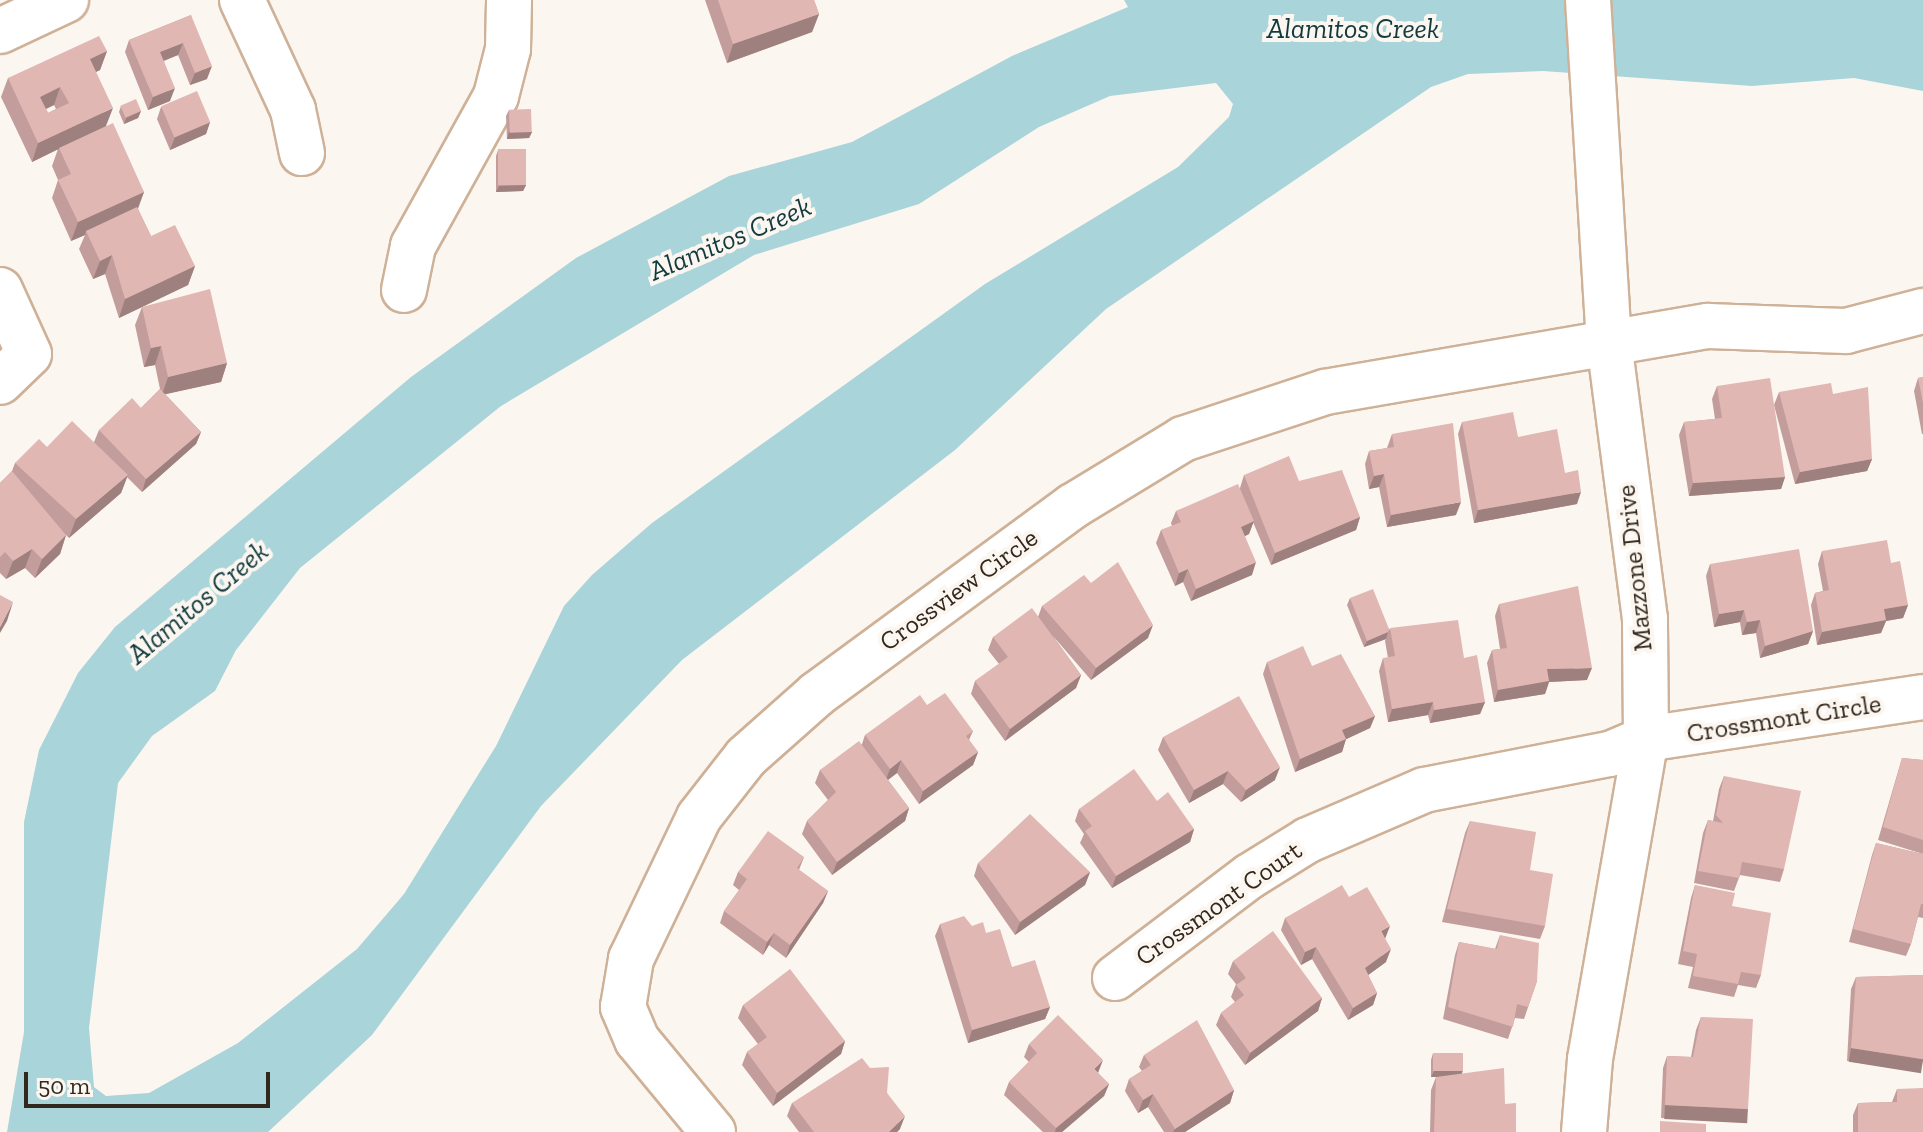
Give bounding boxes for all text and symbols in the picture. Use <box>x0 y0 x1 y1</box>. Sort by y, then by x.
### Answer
water label: Alamitos Creek <box>1267 12 1439 46</box>
water label: Alamitos Creek <box>644 190 816 288</box>
street label: Mazzone Drive <box>1611 483 1659 653</box>
street label: Crossview Circle <box>874 522 1044 658</box>
water label: Alamitos Creek <box>121 535 275 671</box>
street label: Crossmont Circle <box>1685 688 1883 750</box>
street label: Crossmont Court <box>1130 835 1308 973</box>
scale bar <box>28 1056 274 1106</box>
text: 50 m <box>38 1071 90 1100</box>

